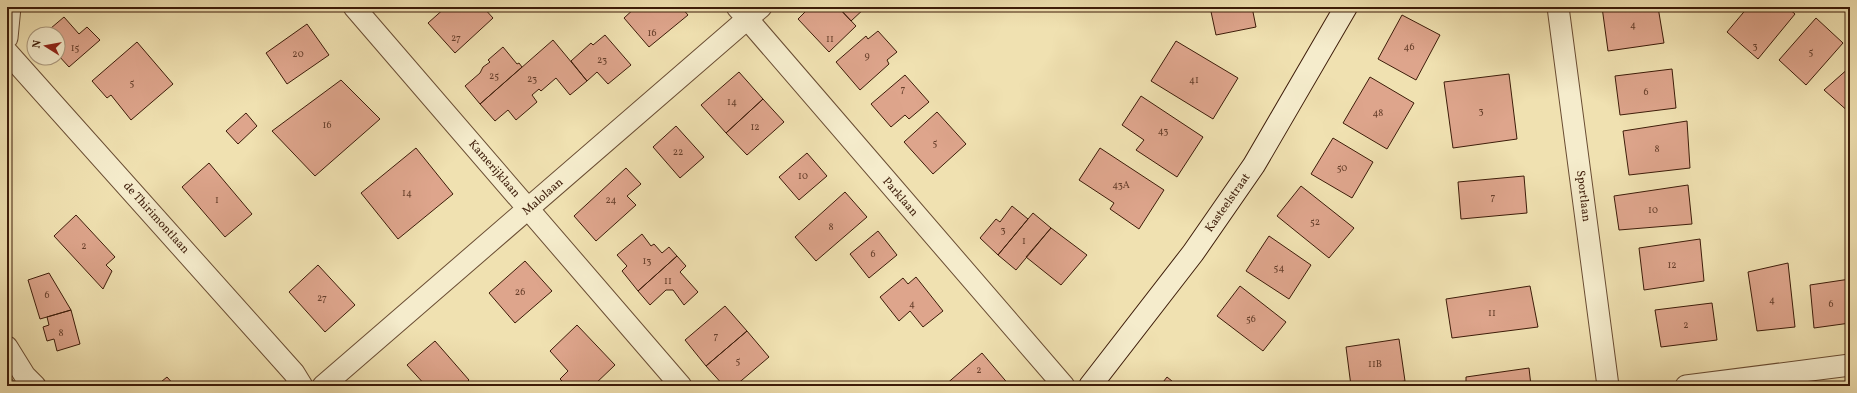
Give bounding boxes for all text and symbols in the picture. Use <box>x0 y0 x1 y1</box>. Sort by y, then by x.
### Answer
house number: 4 <box>1630 18 1636 32</box>
north arrow <box>26 26 66 66</box>
house number: 16 <box>648 26 656 40</box>
house number: 27 <box>451 31 461 45</box>
house number: 11 <box>826 32 834 46</box>
text: N <box>30 39 46 50</box>
house number: 3 <box>1752 39 1758 53</box>
house number: 46 <box>1404 40 1414 54</box>
house number: 15 <box>71 41 80 55</box>
house number: 5 <box>1809 45 1814 59</box>
house number: 20 <box>292 47 304 61</box>
house number: 9 <box>864 49 870 63</box>
house number: 23 <box>597 53 607 67</box>
house number: 25 <box>489 69 499 83</box>
house number: 23 <box>527 72 537 86</box>
house number: 41 <box>1189 73 1199 87</box>
house number: 5 <box>130 76 135 90</box>
house number: 7 <box>901 82 906 96</box>
house number: 6 <box>1643 85 1649 99</box>
house number: 14 <box>727 95 737 109</box>
house number: 3 <box>1478 104 1484 118</box>
house number: 48 <box>1373 106 1383 120</box>
house number: 16 <box>323 118 331 132</box>
house number: 12 <box>750 120 760 134</box>
house number: 43 <box>1158 124 1168 138</box>
house number: 5 <box>933 136 938 150</box>
street label: Kamerijklaan <box>464 137 524 201</box>
house number: 8 <box>1654 142 1660 156</box>
house number: 22 <box>673 145 683 159</box>
house number: 50 <box>1337 161 1347 175</box>
house number: 10 <box>798 169 808 183</box>
street label: Sportlaan <box>1572 169 1594 223</box>
street label: Kasteelstraat <box>1202 170 1254 236</box>
street label: Parklaan <box>878 174 922 220</box>
street label: Malolaan <box>519 175 567 219</box>
house number: 43A <box>1112 178 1130 192</box>
street label: de Thirimontlaan <box>119 179 193 257</box>
house number: 14 <box>402 186 412 200</box>
house number: 7 <box>1491 190 1496 204</box>
house number: 1 <box>215 193 219 207</box>
house number: 24 <box>605 193 617 207</box>
house number: 10 <box>1648 203 1658 217</box>
house number: 52 <box>1310 215 1320 229</box>
house number: 8 <box>828 220 834 234</box>
house number: 3 <box>1000 223 1006 237</box>
house number: 1 <box>1022 234 1026 248</box>
house number: 2 <box>81 239 87 253</box>
house number: 6 <box>870 247 876 261</box>
house number: 13 <box>642 254 652 268</box>
house number: 12 <box>1667 258 1677 272</box>
house number: 54 <box>1274 261 1284 275</box>
house number: 11 <box>664 274 672 288</box>
house number: 26 <box>515 285 525 299</box>
house number: 6 <box>44 288 50 302</box>
house number: 27 <box>317 291 327 305</box>
house number: 4 <box>1769 293 1775 307</box>
house number: 4 <box>909 297 915 311</box>
house number: 6 <box>1828 297 1834 311</box>
house number: 11 <box>1488 306 1496 320</box>
house number: 56 <box>1246 312 1256 326</box>
house number: 2 <box>1683 318 1689 332</box>
house number: 8 <box>58 326 64 340</box>
house number: 7 <box>714 329 719 343</box>
house number: 5 <box>736 354 741 368</box>
house number: 11B <box>1368 357 1382 371</box>
house number: 2 <box>976 363 982 377</box>

